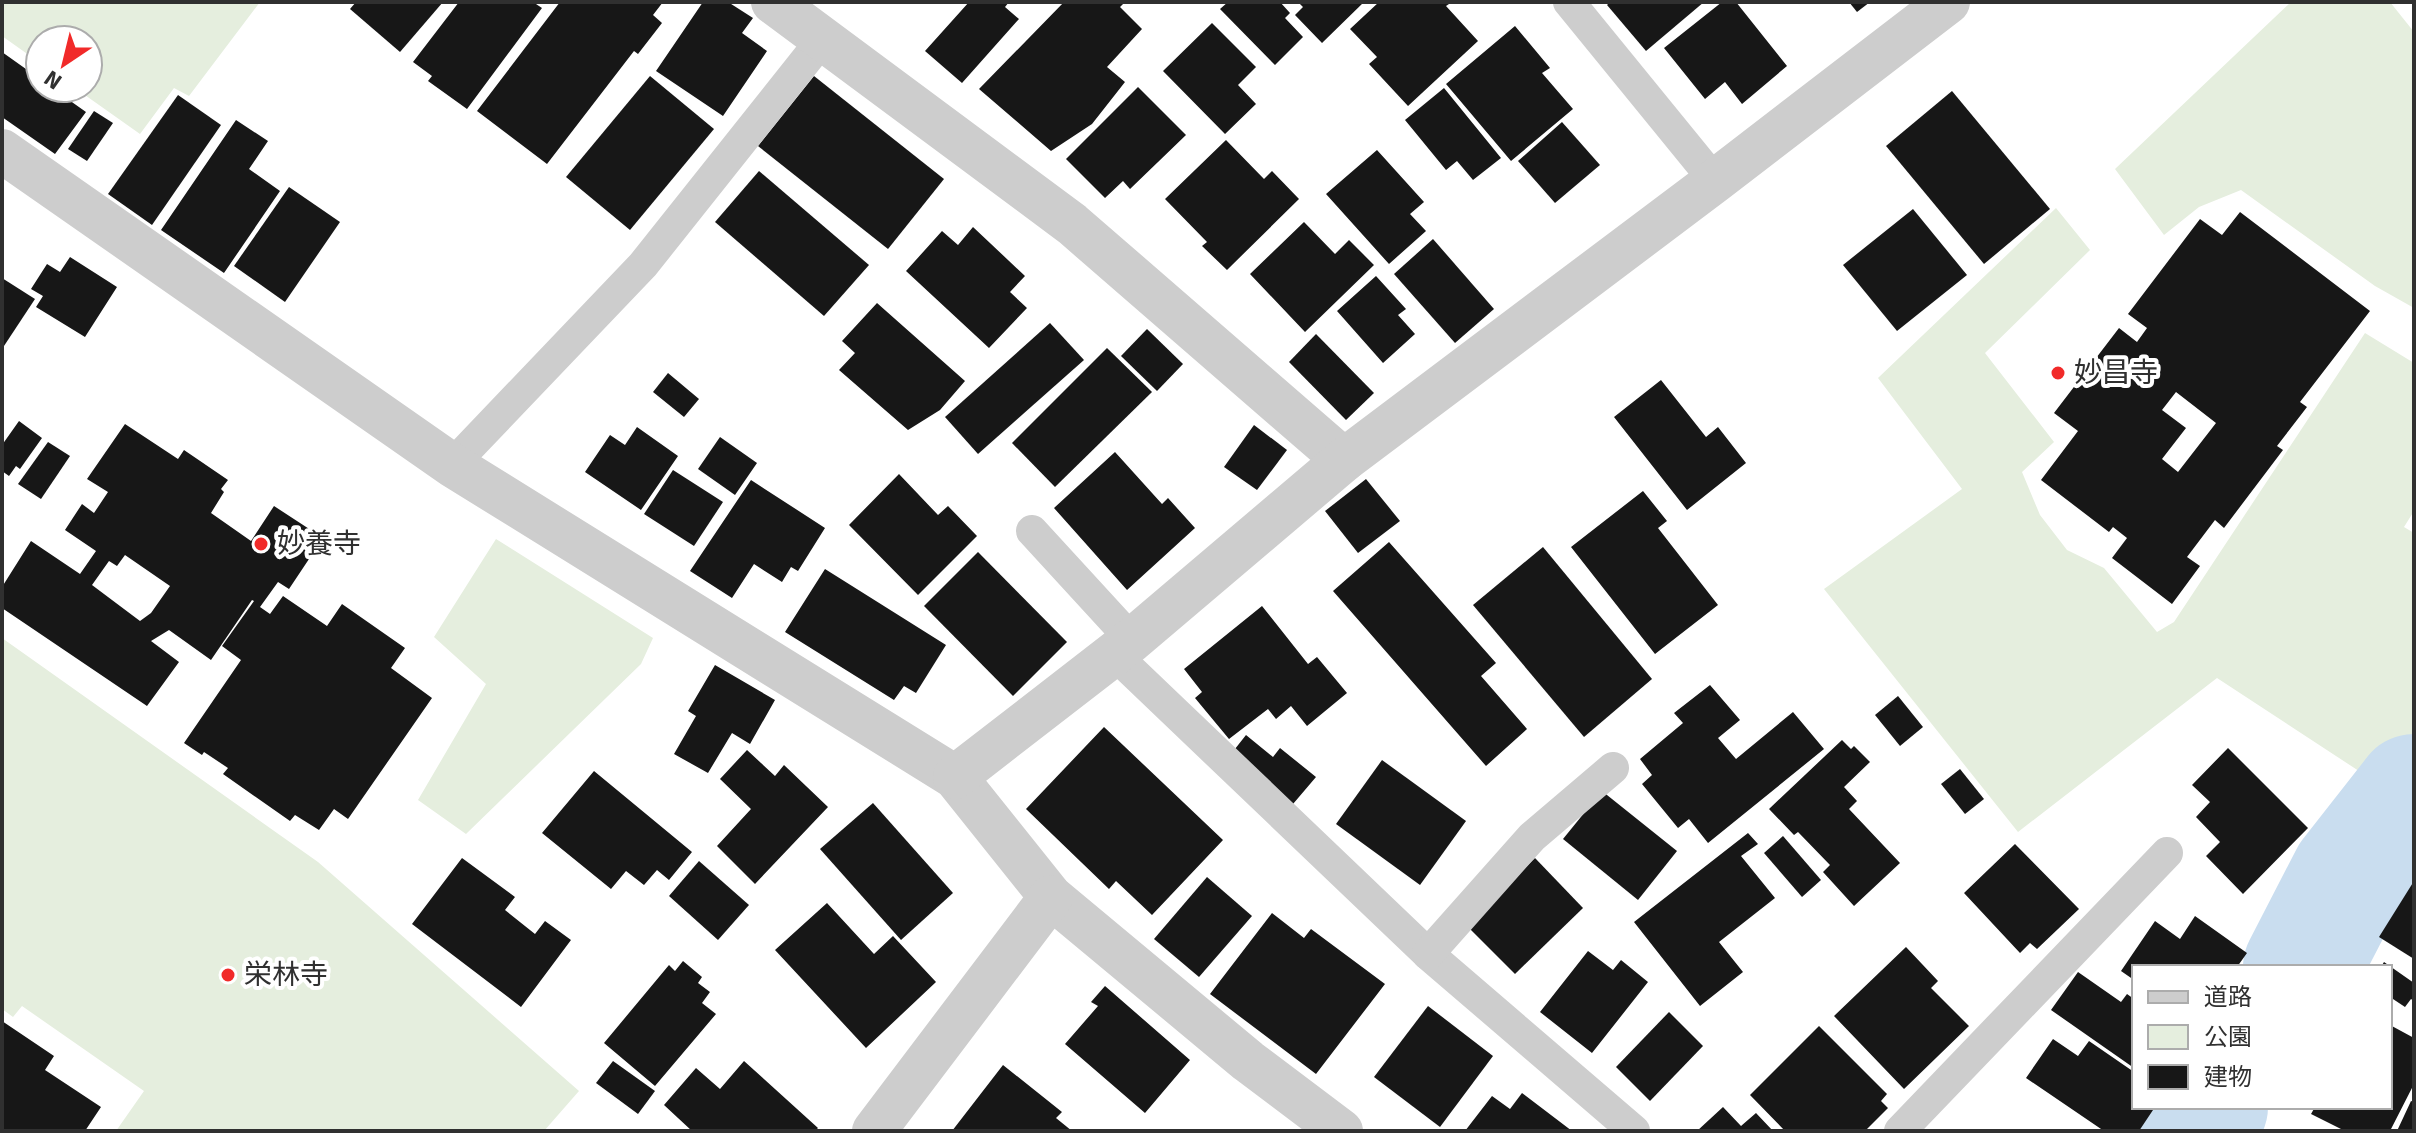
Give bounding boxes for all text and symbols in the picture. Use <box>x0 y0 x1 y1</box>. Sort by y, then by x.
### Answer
north arrow <box>24 24 104 104</box>
text: N <box>39 65 67 95</box>
place label: 妙昌寺 <box>2074 356 2158 390</box>
marker: 妙昌寺 <box>2049 364 2067 382</box>
place label: 妙養寺 <box>277 527 361 561</box>
marker: 妙養寺 <box>252 535 270 553</box>
place label: 栄林寺 <box>244 958 328 992</box>
legend <box>2132 965 2392 1109</box>
marker: 栄林寺 <box>219 966 237 984</box>
text: 道路 <box>2204 982 2252 1012</box>
text: 公園 <box>2204 1022 2252 1052</box>
text: 建物 <box>2204 1062 2252 1092</box>

